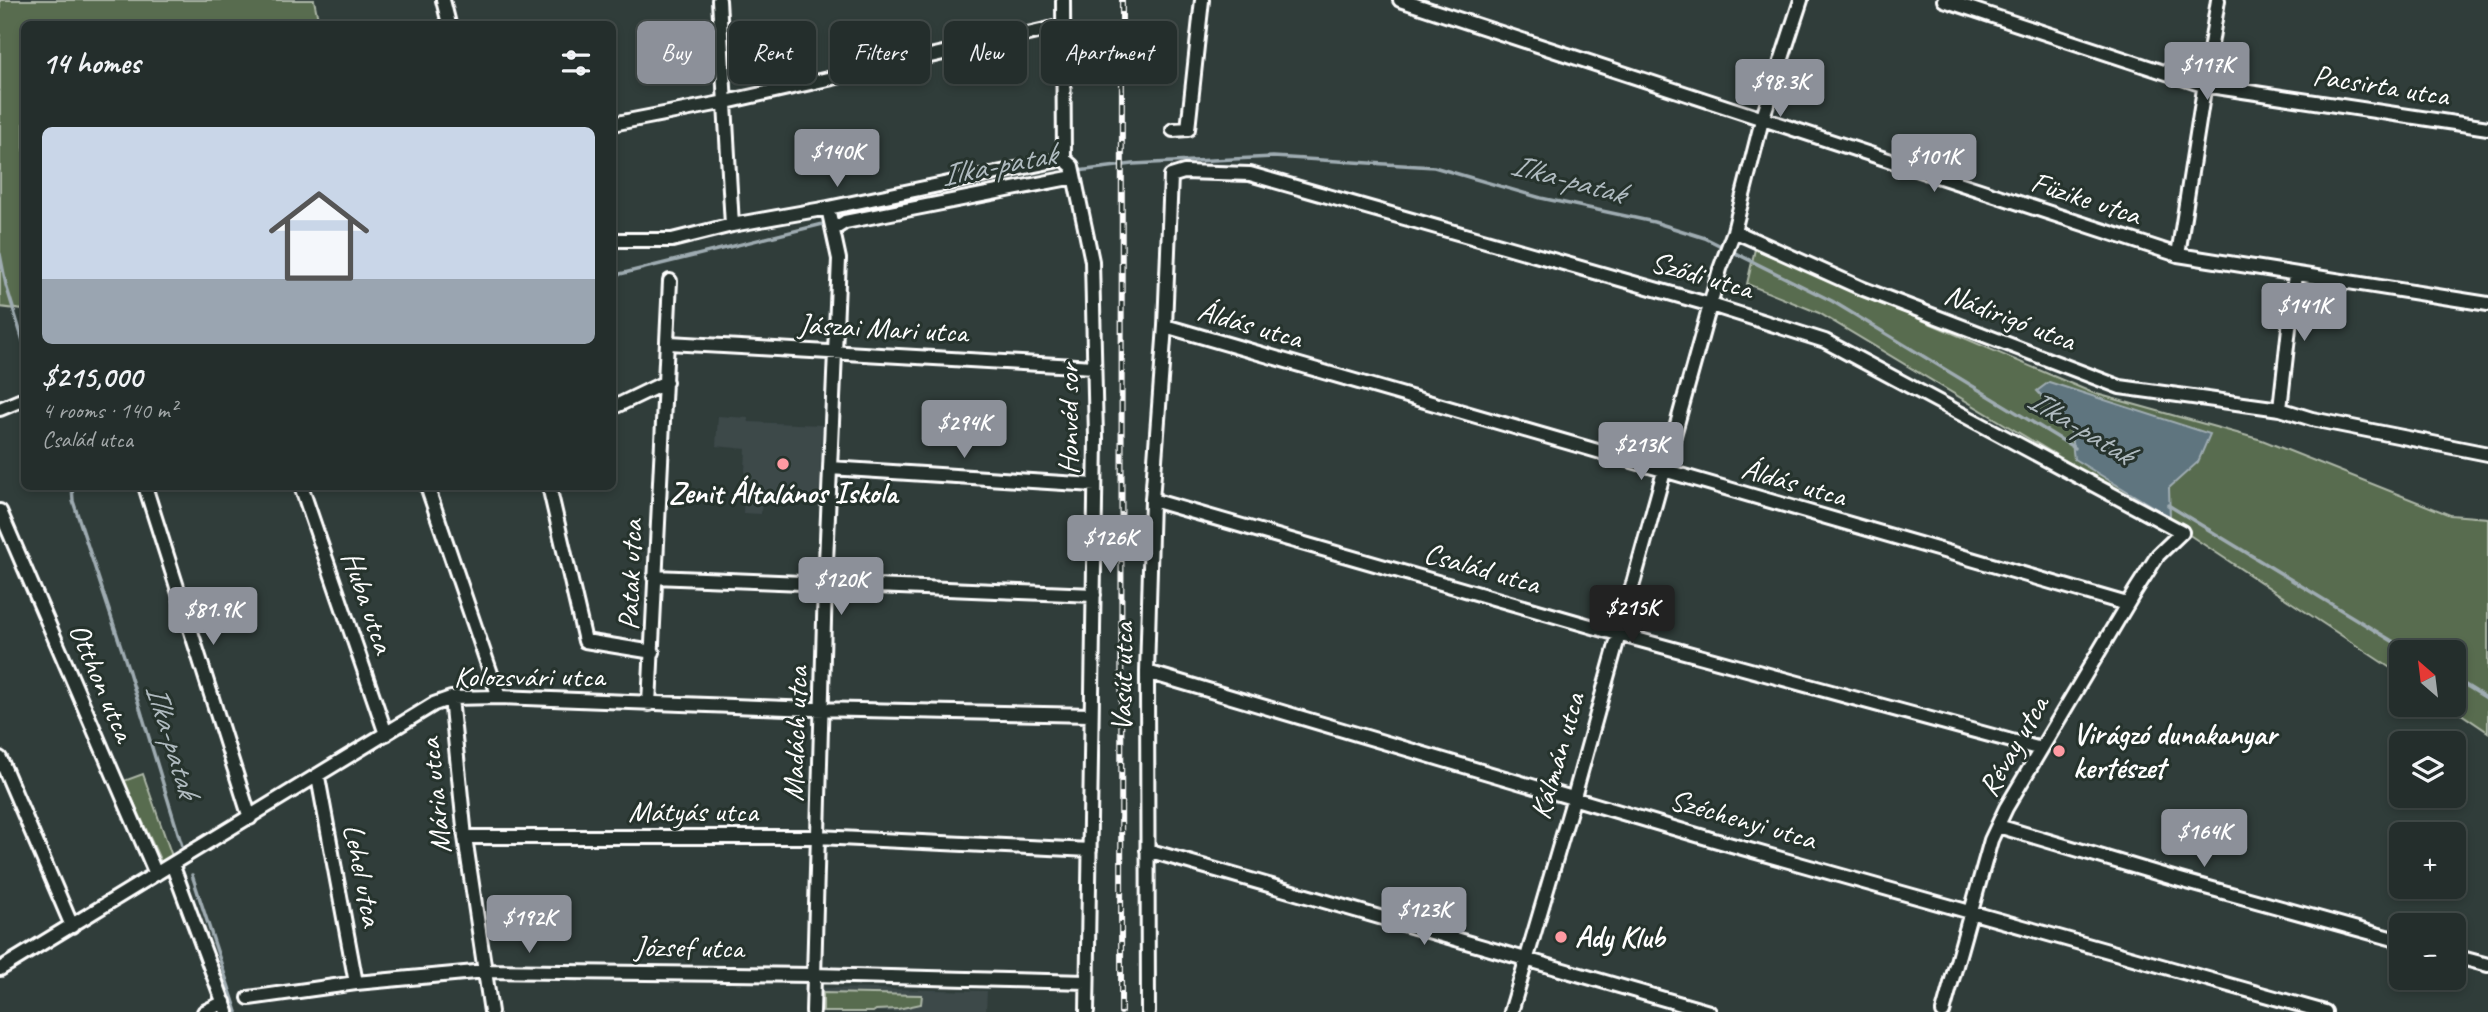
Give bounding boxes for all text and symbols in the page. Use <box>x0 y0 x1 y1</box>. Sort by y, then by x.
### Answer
chip: Buy <box>637 21 715 84</box>
chip: Rent <box>729 21 816 84</box>
chip: Filters <box>830 21 930 84</box>
chip: New <box>944 21 1027 84</box>
chip: Apartment <box>1041 21 1177 84</box>
pin: $117K <box>2158 42 2256 102</box>
text: 14 homes <box>42 44 140 82</box>
icon: filters <box>557 44 595 82</box>
text: $117K <box>2181 50 2234 79</box>
street label: Pacsirta utca <box>2310 56 2453 115</box>
pin: $98.3K <box>1723 60 1837 119</box>
text: $98.3K <box>1751 67 1809 96</box>
pin: $140K <box>788 130 886 189</box>
water label: Ilka-patak <box>937 132 1065 196</box>
pin: $101K <box>1885 134 1983 194</box>
text: $140K <box>810 137 864 166</box>
text: $101K <box>1907 142 1961 171</box>
water label: Ilka-patak <box>1506 144 1635 215</box>
street label: Füzike utca <box>2026 162 2147 234</box>
icon: home <box>256 173 382 299</box>
street label: Sződi utca <box>1647 242 1760 308</box>
street label: Nádirigó utca <box>1939 275 2083 360</box>
pin: $141K <box>2255 284 2353 343</box>
street label: Áldás utca <box>1193 291 1308 358</box>
text: $141K <box>2277 291 2331 320</box>
street label: Jászai Mari utca <box>795 304 971 352</box>
text: $215,000 <box>42 358 142 396</box>
street label: Honvéd sor <box>1049 361 1087 475</box>
water label: Ilka-patak <box>2020 379 2146 477</box>
text: 4 rooms · 140 m² <box>42 396 177 425</box>
pin: $294K <box>915 400 1013 460</box>
text: $294K <box>938 408 990 437</box>
pin: $213K <box>1592 422 1690 482</box>
text: Család utca <box>42 425 133 454</box>
text: $213K <box>1614 430 1668 459</box>
street label: Áldás utca <box>1737 449 1852 516</box>
marker: Zenit Általános Iskola <box>775 456 791 472</box>
place label: Zenit Általános Iskola <box>669 474 900 512</box>
pin: $126K <box>1061 516 1159 575</box>
street label: Patak utca <box>609 517 651 631</box>
text: $126K <box>1083 523 1137 552</box>
street label: Család utca <box>1420 533 1546 603</box>
street label: Huba utca <box>333 546 404 660</box>
pin: $120K <box>792 558 890 617</box>
text: $120K <box>814 565 868 594</box>
pin: $215K <box>1583 586 1681 645</box>
pin: $81.9K <box>156 588 270 647</box>
text: $215K <box>1606 593 1658 622</box>
text: $81.9K <box>184 595 242 624</box>
street label: Otthon utca <box>60 617 145 749</box>
street label: Vasút utca <box>1102 620 1142 732</box>
north arrow <box>2389 640 2466 718</box>
map controls <box>2389 640 2466 990</box>
street label: Kolozsvári utca <box>454 657 607 695</box>
street label: Madách utca <box>774 664 816 802</box>
water label: Ilka-patak <box>136 679 211 808</box>
street label: Kálmán utca <box>1521 687 1594 824</box>
street label: Révay utca <box>1969 687 2058 803</box>
place label: Virágzó dunakanyar kertészet <box>2073 715 2280 787</box>
button: layers <box>2389 731 2466 808</box>
street label: Mária utca <box>410 735 460 856</box>
marker: Virágzó dunakanyar kertészet <box>2051 743 2067 759</box>
street label: Széchenyi utca <box>1666 780 1822 859</box>
street label: Mátyás utca <box>628 792 760 830</box>
pin: $164K <box>2155 810 2253 869</box>
text: $164K <box>2177 817 2231 846</box>
street label: Lehel utca <box>334 821 392 931</box>
button: + <box>2389 822 2466 899</box>
pin: $123K <box>1375 888 1473 947</box>
pin: $192K <box>480 895 578 955</box>
text: $123K <box>1397 895 1451 924</box>
text: $192K <box>503 903 555 932</box>
button: − <box>2389 913 2466 990</box>
place label: Ady Klub <box>1575 918 1667 957</box>
street label: József utca <box>632 927 747 967</box>
marker: Ady Klub <box>1553 929 1569 945</box>

